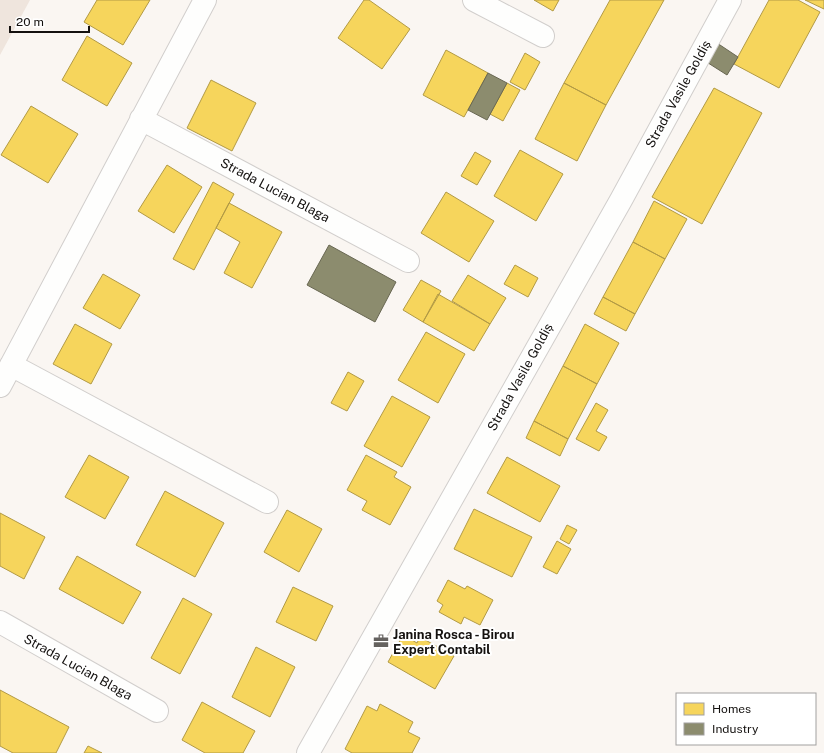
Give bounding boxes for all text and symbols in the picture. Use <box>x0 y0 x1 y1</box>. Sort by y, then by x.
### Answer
scale bar <box>10 8 89 34</box>
text: 20 m <box>16 15 44 29</box>
street label: Strada Vasile Goldiș <box>642 38 714 150</box>
street label: Strada Lucian Blaga <box>218 155 332 225</box>
street label: Strada Vasile Goldiș <box>484 321 556 433</box>
place label: Janina Rosca - Birou Expert Contabil <box>393 627 515 657</box>
street label: Strada Lucian Blaga <box>21 631 135 703</box>
office icon: Janina Rosca - Birou Expert Contabil <box>372 632 390 650</box>
legend <box>676 693 816 745</box>
text: Homes <box>712 702 751 716</box>
text: Industry <box>712 722 759 736</box>

